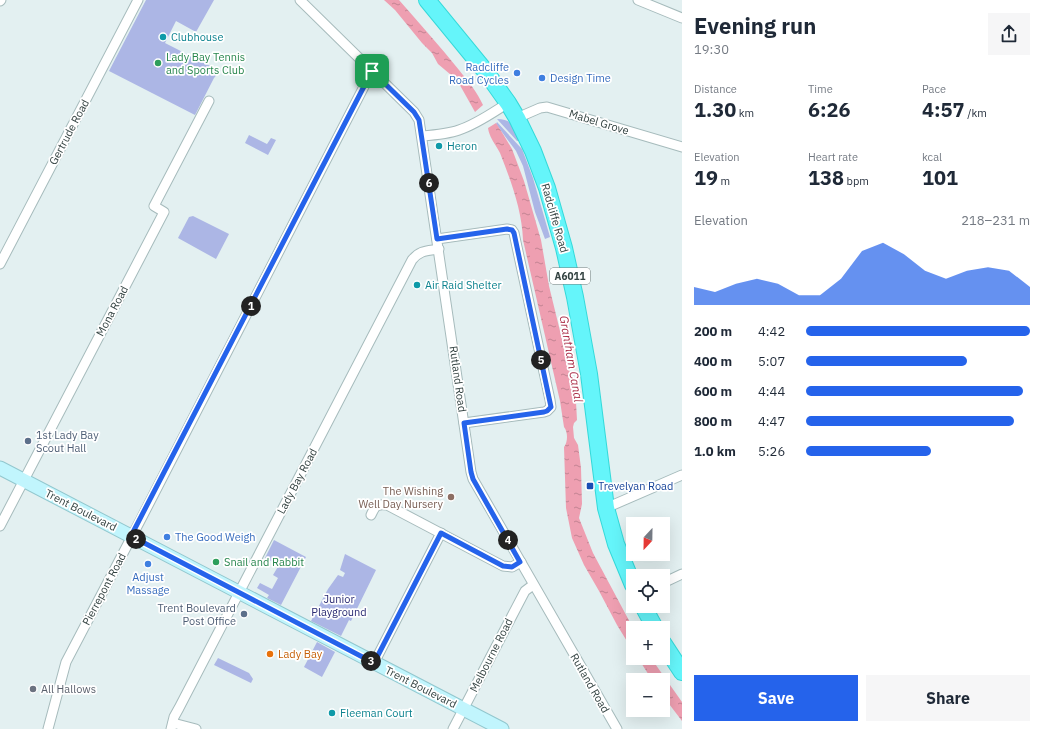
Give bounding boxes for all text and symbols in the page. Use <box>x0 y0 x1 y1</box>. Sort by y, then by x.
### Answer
text: Evening run <box>694 11 816 40</box>
button: share <box>988 13 1030 55</box>
place label: Clubhouse <box>171 30 224 44</box>
marker: Clubhouse <box>158 32 168 42</box>
text: 19:30 <box>694 41 729 58</box>
place label: Lady Bay Tennis and Sports Club <box>166 50 245 77</box>
pin <box>355 54 389 88</box>
marker: Lady Bay Tennis and Sports Club <box>153 58 163 68</box>
icon: arrive <box>361 60 383 82</box>
place label: Radcliffe Road Cycles <box>449 60 509 87</box>
marker: Radcliffe Road Cycles <box>512 68 522 78</box>
place label: Design Time <box>550 71 611 85</box>
marker: Design Time <box>537 73 547 83</box>
text: Distance <box>694 82 737 96</box>
text: Time <box>808 82 833 96</box>
text: Pace <box>922 82 946 96</box>
text: 1.30 <box>694 96 736 123</box>
text: 6:26 <box>808 96 851 123</box>
text: 4:57 <box>922 96 965 123</box>
street label: Gertrude Road <box>46 97 92 167</box>
street label: Mabel Grove <box>567 106 631 138</box>
text: km <box>736 106 754 120</box>
text: /km <box>965 106 987 120</box>
place label: Heron <box>447 139 477 153</box>
marker: Heron <box>434 141 444 151</box>
text: Elevation <box>694 150 740 164</box>
text: Heart rate <box>808 150 858 164</box>
text: kcal <box>922 150 942 164</box>
text: 19 <box>694 164 718 191</box>
text: 138 <box>808 164 844 191</box>
text: 101 <box>922 164 958 191</box>
pin: 6 <box>419 173 439 193</box>
text: m <box>718 174 730 188</box>
text: bpm <box>844 174 869 188</box>
text: 6 <box>426 176 432 190</box>
street label: Radcliffe Road <box>538 182 572 254</box>
text: Elevation <box>694 212 748 229</box>
text: 218–231 m <box>961 212 1030 229</box>
road number: A6011 <box>550 268 590 284</box>
place label: Air Raid Shelter <box>425 278 501 292</box>
marker: Air Raid Shelter <box>412 280 422 290</box>
street label: Mona Road <box>93 283 131 339</box>
pin: 1 <box>241 296 261 316</box>
text: 1 <box>248 299 254 313</box>
water label: Grantham Canal <box>556 314 587 404</box>
text: 200 m <box>694 323 732 340</box>
text: 4:42 <box>758 323 785 340</box>
street label: Rutland Road <box>446 345 470 413</box>
pin: 5 <box>531 350 551 370</box>
text: 5 <box>538 353 544 367</box>
text: 400 m <box>694 353 732 370</box>
text: 5:07 <box>758 353 785 370</box>
text: 600 m <box>694 383 732 400</box>
text: 4:44 <box>758 383 785 400</box>
text: 800 m <box>694 413 732 430</box>
text: 4:47 <box>758 413 785 430</box>
place label: 1st Lady Bay Scout Hall <box>36 428 99 455</box>
marker: 1st Lady Bay Scout Hall <box>23 436 33 446</box>
text: 1.0 km <box>694 443 736 460</box>
text: 5:26 <box>758 443 785 460</box>
street label: Lady Bay Road <box>274 446 320 516</box>
place label: Trevelyan Road <box>598 479 673 493</box>
marker: Trevelyan Road <box>585 481 595 491</box>
place label: The Wishing Well Day Nursery <box>358 484 443 511</box>
street label: Trent Boulevard <box>43 486 119 534</box>
marker: The Wishing Well Day Nursery <box>446 492 456 502</box>
north arrow <box>626 517 670 561</box>
map controls <box>626 517 670 717</box>
pin: 2 <box>126 529 146 549</box>
place label: The Good Weigh <box>175 530 256 544</box>
pin: 4 <box>498 530 518 550</box>
text: 2 <box>133 532 139 546</box>
marker: The Good Weigh <box>162 532 172 542</box>
text: 4 <box>505 533 511 547</box>
street label: Pierrepont Road <box>79 550 129 628</box>
place label: Snail and Rabbit <box>224 555 304 569</box>
marker: Snail and Rabbit <box>211 557 221 567</box>
marker: Adjust Massage <box>143 559 153 569</box>
button: locate <box>626 569 670 613</box>
place label: Adjust Massage <box>126 570 170 597</box>
park label: Junior Playground <box>311 592 367 619</box>
place label: Trent Boulevard Post Office <box>157 601 236 628</box>
marker: Trent Boulevard Post Office <box>239 609 249 619</box>
street label: Melbourne Road <box>466 616 516 694</box>
button: + <box>626 621 670 665</box>
place label: Lady Bay <box>278 647 323 661</box>
marker: Lady Bay <box>265 649 275 659</box>
pin: 3 <box>361 651 381 671</box>
street label: Rutland Road <box>567 651 613 715</box>
text: 3 <box>368 654 374 668</box>
street label: Trent Boulevard <box>383 663 459 711</box>
button: − <box>626 673 670 717</box>
button: Save <box>694 675 858 721</box>
button: Share <box>866 675 1030 721</box>
place label: All Hallows <box>41 682 96 696</box>
marker: All Hallows <box>28 684 38 694</box>
place label: Fleeman Court <box>340 706 413 720</box>
marker: Fleeman Court <box>327 708 337 718</box>

